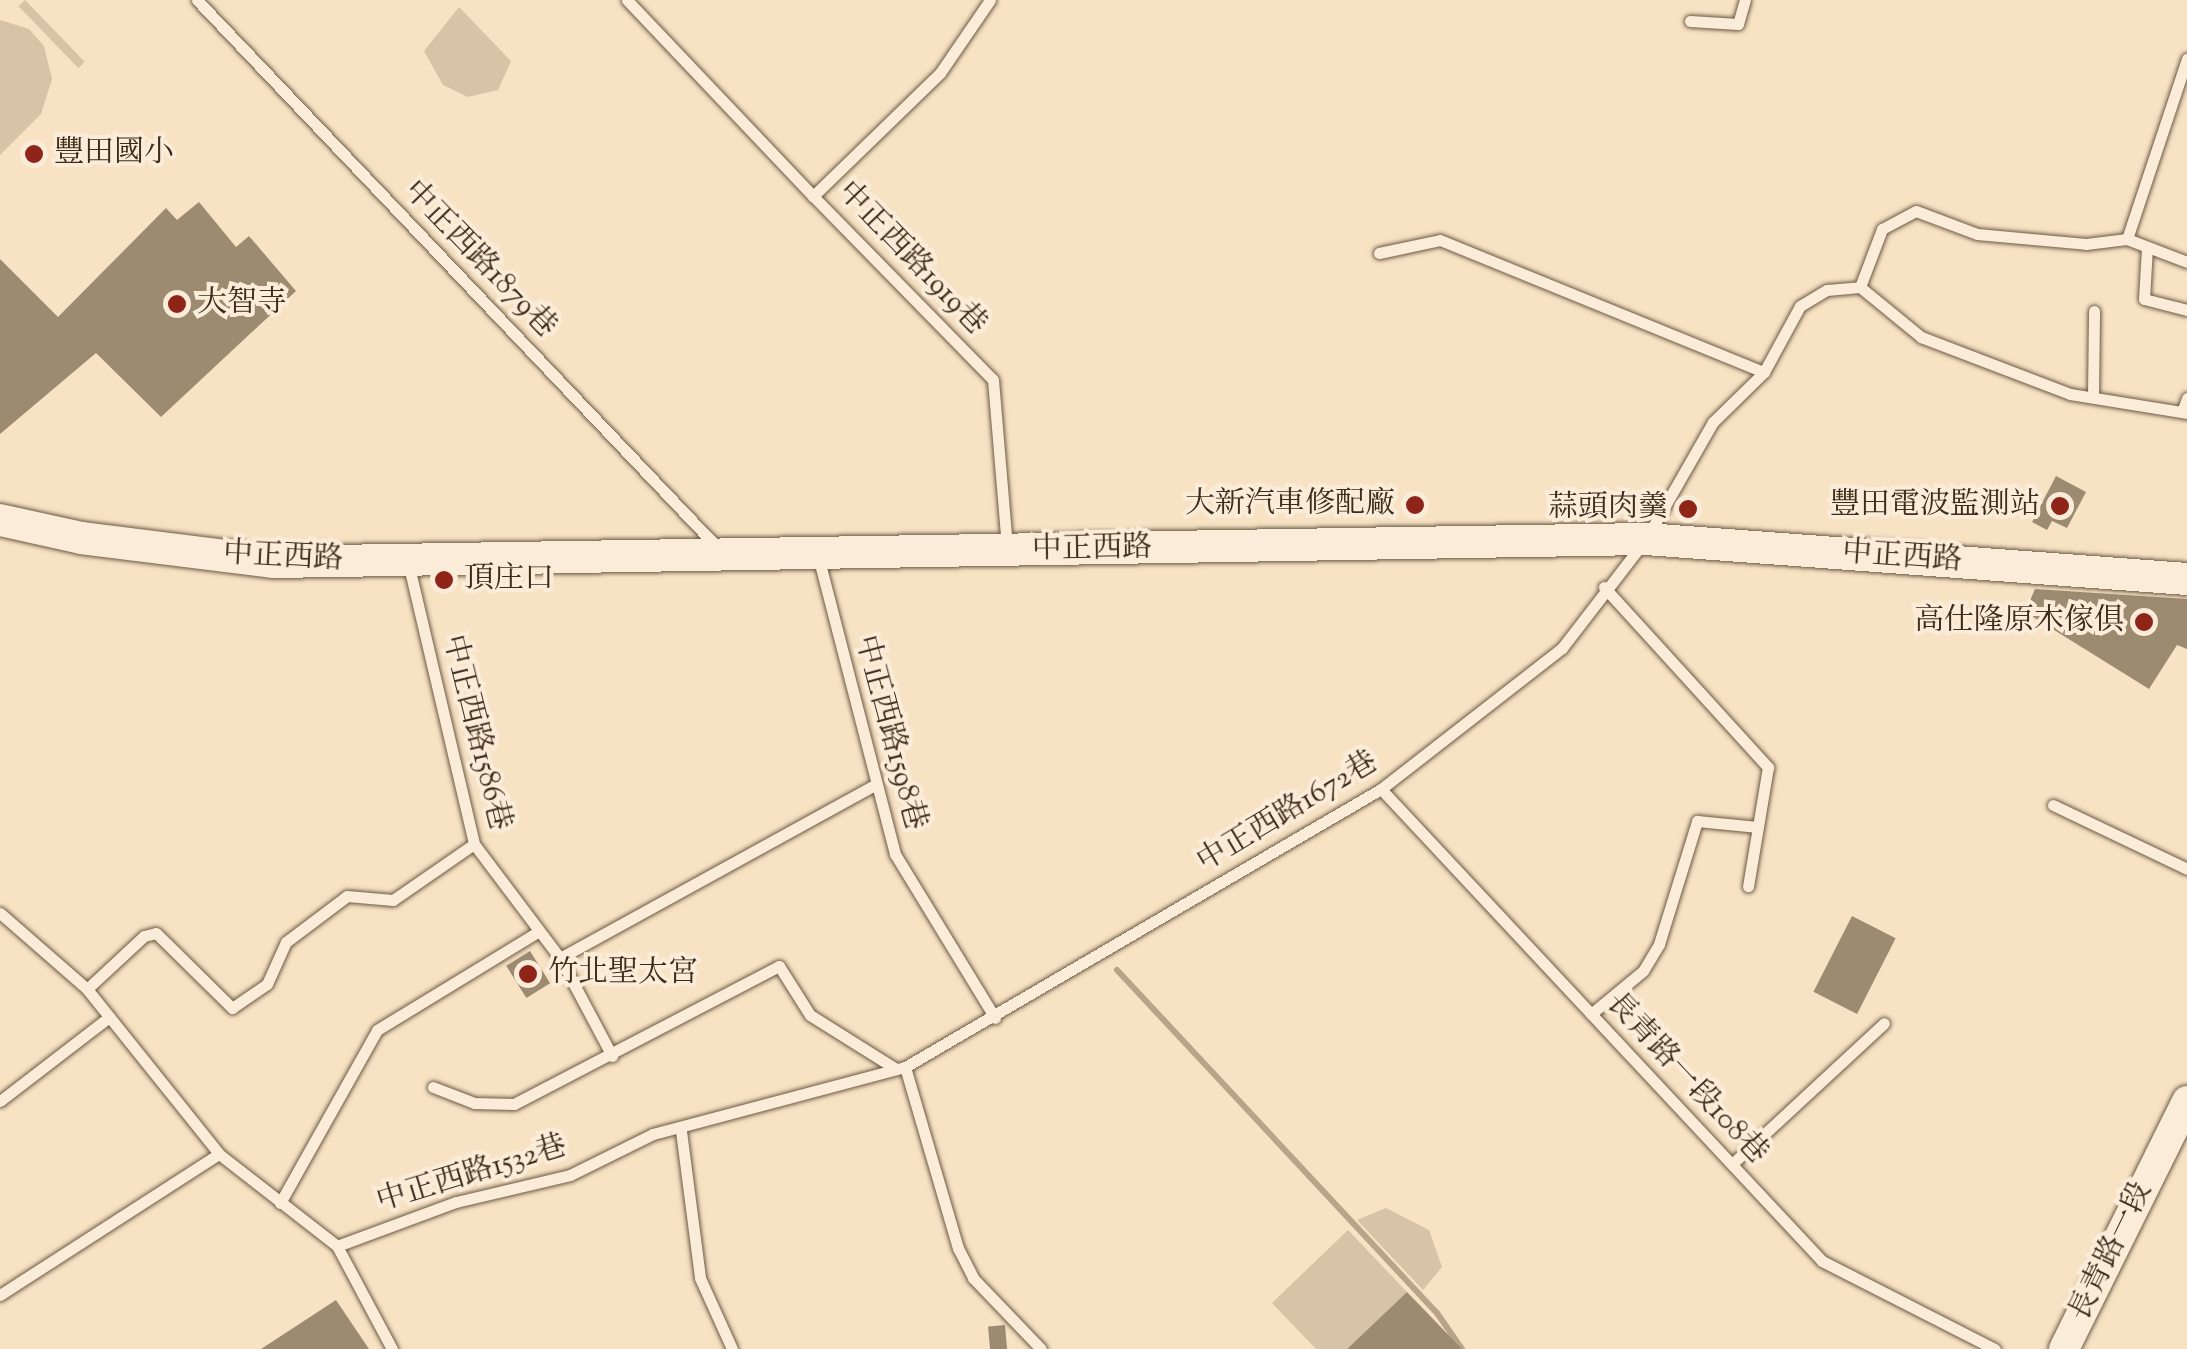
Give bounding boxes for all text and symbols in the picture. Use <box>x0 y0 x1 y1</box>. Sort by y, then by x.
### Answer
place label: 豐田國小 <box>54 136 174 172</box>
marker: 豐田國小 <box>23 143 45 165</box>
street label: 中正西路1879巷 <box>395 174 563 346</box>
street label: 中正西路1919巷 <box>829 175 993 343</box>
place label: 大智寺 <box>197 286 287 322</box>
marker: 大智寺 <box>166 293 188 315</box>
place label: 大新汽車修配廠 <box>1185 487 1395 523</box>
place label: 豐田電波監測站 <box>1830 488 2040 524</box>
place label: 蒜頭肉羹 <box>1548 491 1668 527</box>
marker: 大新汽車修配廠 <box>1404 494 1426 516</box>
marker: 豐田電波監測站 <box>2049 495 2071 517</box>
marker: 蒜頭肉羹 <box>1677 498 1699 520</box>
street label: 中正西路 <box>1032 531 1152 569</box>
street label: 中正西路 <box>1841 536 1963 580</box>
street label: 中正西路 <box>222 537 344 579</box>
place label: 頂庄口 <box>464 562 554 598</box>
marker: 頂庄口 <box>433 569 455 591</box>
place label: 高仕隆原木傢俱 <box>1914 604 2124 640</box>
marker: 高仕隆原木傢俱 <box>2133 611 2155 633</box>
street label: 中正西路1586巷 <box>433 631 517 835</box>
street label: 中正西路1598巷 <box>846 632 932 834</box>
street label: 中正西路1672巷 <box>1191 745 1385 881</box>
place label: 竹北聖太宮 <box>548 956 698 992</box>
marker: 竹北聖太宮 <box>517 963 539 985</box>
street label: 長青路一段108巷 <box>1598 986 1774 1172</box>
street label: 中正西路1532巷 <box>373 1129 571 1221</box>
street label: 長青路一段 <box>2063 1177 2161 1327</box>

